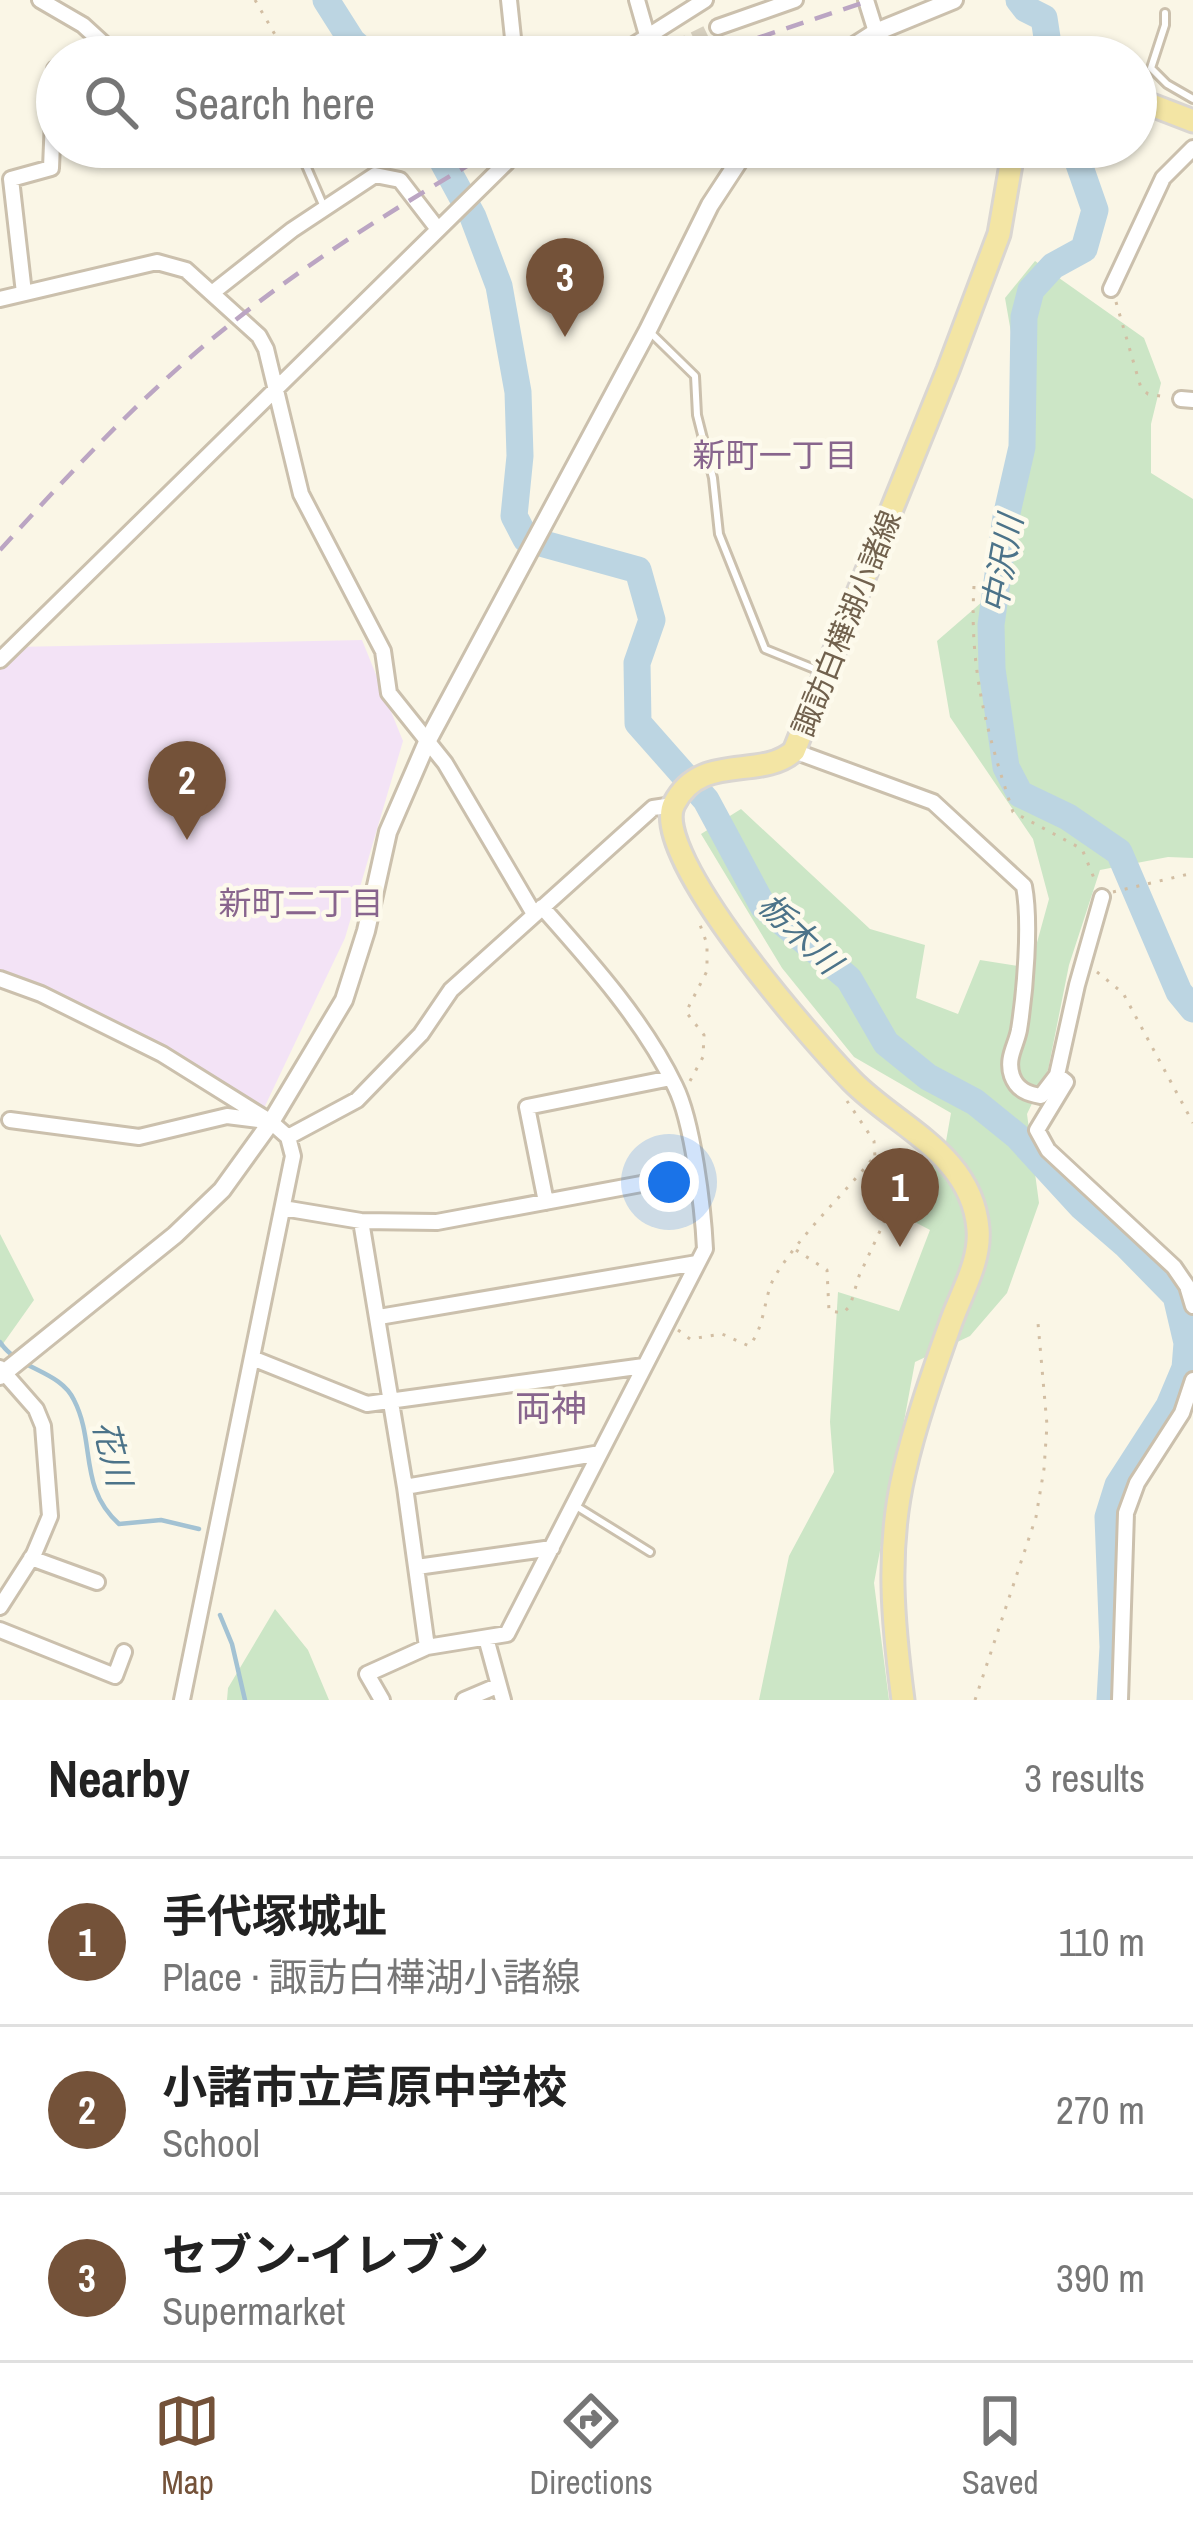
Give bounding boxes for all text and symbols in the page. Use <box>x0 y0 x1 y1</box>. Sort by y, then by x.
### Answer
search box <box>36 36 1157 168</box>
icon: search <box>78 69 144 135</box>
text: Search here <box>174 72 375 133</box>
pin: 3 <box>526 238 604 337</box>
district label: 新町一丁目 <box>693 433 858 477</box>
street label: 諏訪白樺湖小諸線 <box>783 504 909 742</box>
water label: 中沢川 <box>972 508 1033 617</box>
pin: 2 <box>148 741 226 840</box>
district label: 新町二丁目 <box>219 881 384 925</box>
water label: 栃木川 <box>749 883 853 985</box>
pin: 1 <box>861 1148 939 1247</box>
your location <box>639 1152 699 1212</box>
district label: 両神 <box>515 1384 587 1432</box>
water label: 花川 <box>84 1416 143 1493</box>
text: Nearby <box>48 1744 190 1813</box>
text: 3 results <box>1024 1752 1145 1804</box>
text: 手代塚城址 <box>162 1885 387 1946</box>
text: 1 <box>78 1916 96 1968</box>
text: 110 m <box>1058 1916 1145 1968</box>
text: Place · 諏訪白樺湖小諸線 <box>162 1951 581 2003</box>
text: 小諸市立芦原中学校 <box>162 2056 567 2117</box>
text: 2 <box>78 2084 96 2136</box>
text: 270 m <box>1056 2084 1145 2136</box>
text: School <box>162 2117 260 2169</box>
text: セブン-イレブン <box>162 2224 489 2285</box>
text: 3 <box>78 2252 96 2304</box>
text: 390 m <box>1056 2252 1145 2304</box>
text: Supermarket <box>162 2285 345 2337</box>
tab: Map <box>154 2388 220 2504</box>
tab: Directions <box>529 2388 653 2504</box>
tab: Saved <box>962 2388 1038 2504</box>

